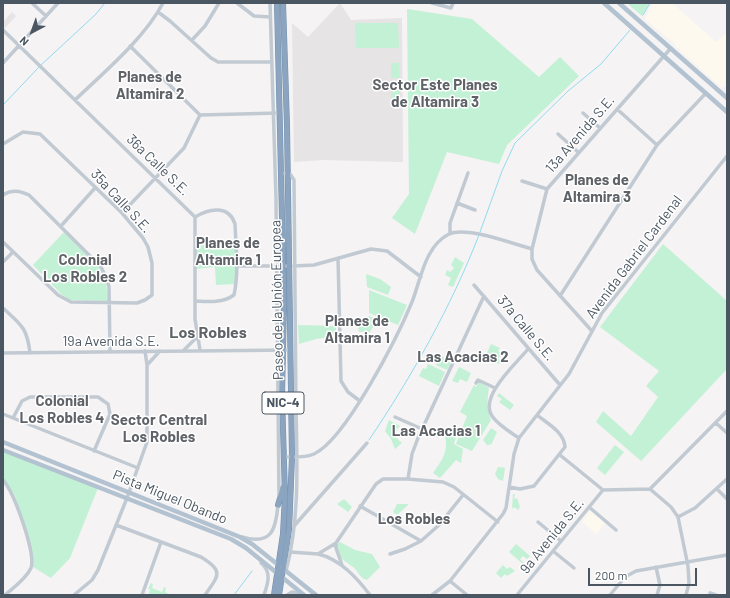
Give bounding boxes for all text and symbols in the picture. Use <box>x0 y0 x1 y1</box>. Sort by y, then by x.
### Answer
north arrow <box>12 12 52 52</box>
text: N <box>17 34 31 49</box>
district label: Planes de Altamira 2 <box>116 68 184 103</box>
district label: Sector Este Planes de Altamira 3 <box>372 76 498 111</box>
street label: 13a Avenida S.E. <box>542 92 618 176</box>
street label: 36a Calle S.E. <box>123 131 193 199</box>
street label: 35a Calle S.E. <box>87 166 155 236</box>
district label: Planes de Altamira 3 <box>563 171 631 206</box>
street label: Avenida Gabriel Cardenal <box>582 192 686 322</box>
street label: Paseo de la Unión Europea <box>267 220 287 380</box>
district label: Planes de Altamira 1 <box>195 234 261 269</box>
district label: Colonial Los Robles 2 <box>43 251 127 286</box>
street label: 37a Calle S.E. <box>494 292 558 364</box>
district label: Planes de Altamira 1 <box>324 312 390 347</box>
district label: Los Robles <box>169 323 247 343</box>
street label: 19a Avenida S.E. <box>62 333 160 349</box>
district label: Las Acacias 2 <box>417 348 509 366</box>
district label: Colonial Los Robles 4 <box>20 392 104 427</box>
road number: NIC-4 <box>262 392 304 414</box>
district label: Sector Central Los Robles <box>111 411 207 446</box>
district label: Las Acacias 1 <box>392 422 480 440</box>
street label: Pista Miguel Obando <box>110 466 230 528</box>
street label: 9a Avenida S.E. <box>516 495 588 577</box>
district label: Los Robles <box>378 510 450 528</box>
scale bar <box>590 560 699 586</box>
text: 200 m <box>595 568 627 582</box>

